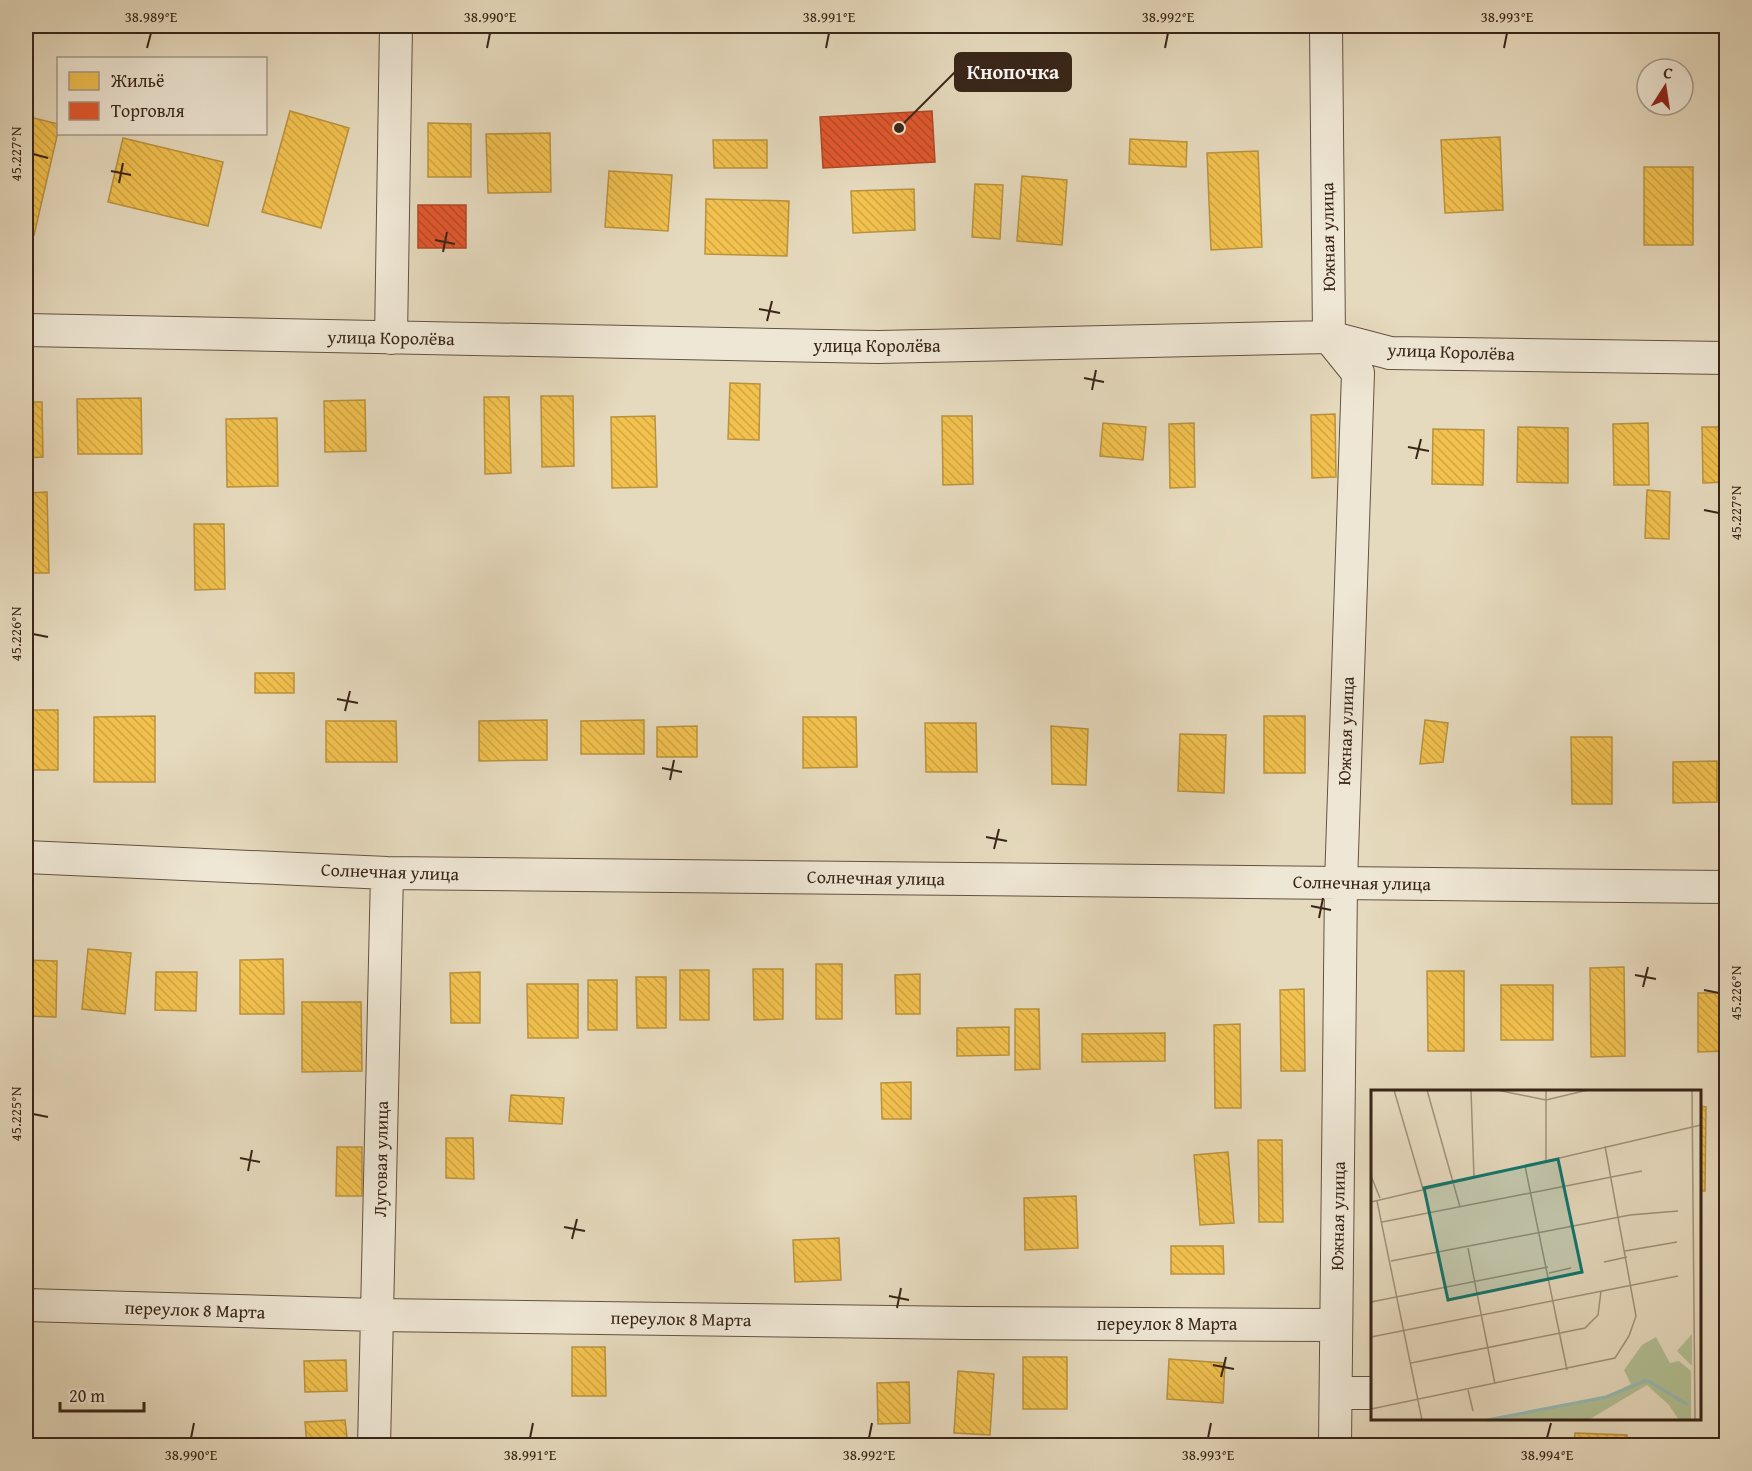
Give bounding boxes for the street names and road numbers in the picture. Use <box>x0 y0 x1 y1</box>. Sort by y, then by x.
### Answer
street label: Южная улица <box>1313 182 1342 292</box>
street label: улица Королёва <box>326 323 455 352</box>
street label: улица Королёва <box>812 332 941 359</box>
street label: улица Королёва <box>1386 336 1516 367</box>
street label: Южная улица <box>1330 675 1361 786</box>
street label: Солнечная улица <box>321 856 460 887</box>
street label: Солнечная улица <box>807 863 946 892</box>
street label: Солнечная улица <box>1293 868 1432 897</box>
street label: Луговая улица <box>366 1100 395 1217</box>
street label: Южная улица <box>1323 1161 1352 1271</box>
street label: переулок 8 Марта <box>124 1294 266 1325</box>
street label: переулок 8 Марта <box>610 1304 752 1333</box>
street label: переулок 8 Марта <box>1097 1310 1238 1337</box>

